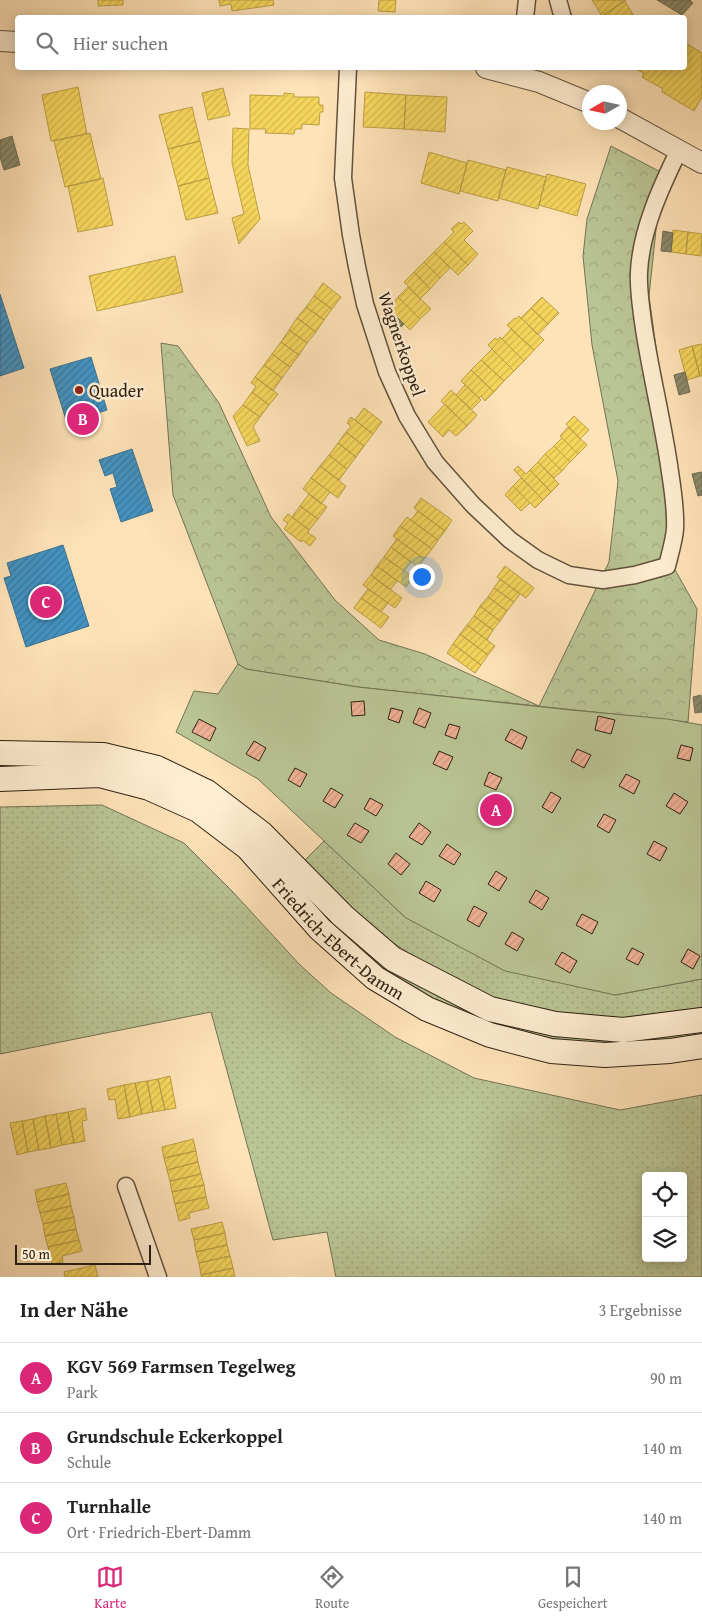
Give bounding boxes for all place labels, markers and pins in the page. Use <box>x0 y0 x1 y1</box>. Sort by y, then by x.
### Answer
place label: Quader <box>89 377 144 404</box>
marker: Quader <box>73 384 85 396</box>
pin: B <box>67 400 99 438</box>
pin: C <box>30 583 62 621</box>
pin: A <box>480 791 512 829</box>

